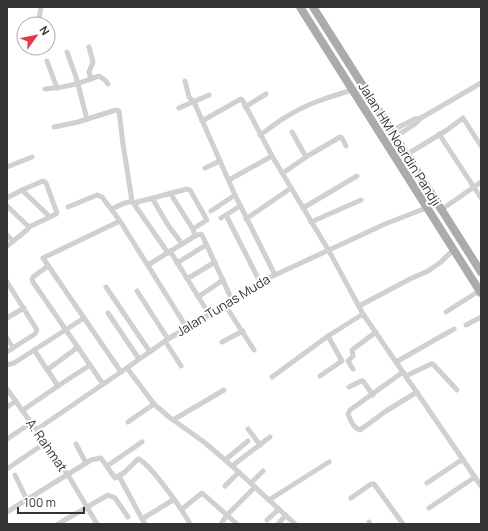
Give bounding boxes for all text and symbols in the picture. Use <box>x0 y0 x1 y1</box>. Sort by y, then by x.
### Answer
north arrow <box>16 16 56 56</box>
text: N <box>36 23 53 38</box>
street label: Jalan HM Noerdin Pandji <box>355 79 445 209</box>
street label: Jalan Tunas Muda <box>173 270 273 340</box>
street label: A. Rahmat <box>22 415 72 475</box>
scale bar <box>18 489 84 515</box>
text: 100 m <box>24 494 56 511</box>

